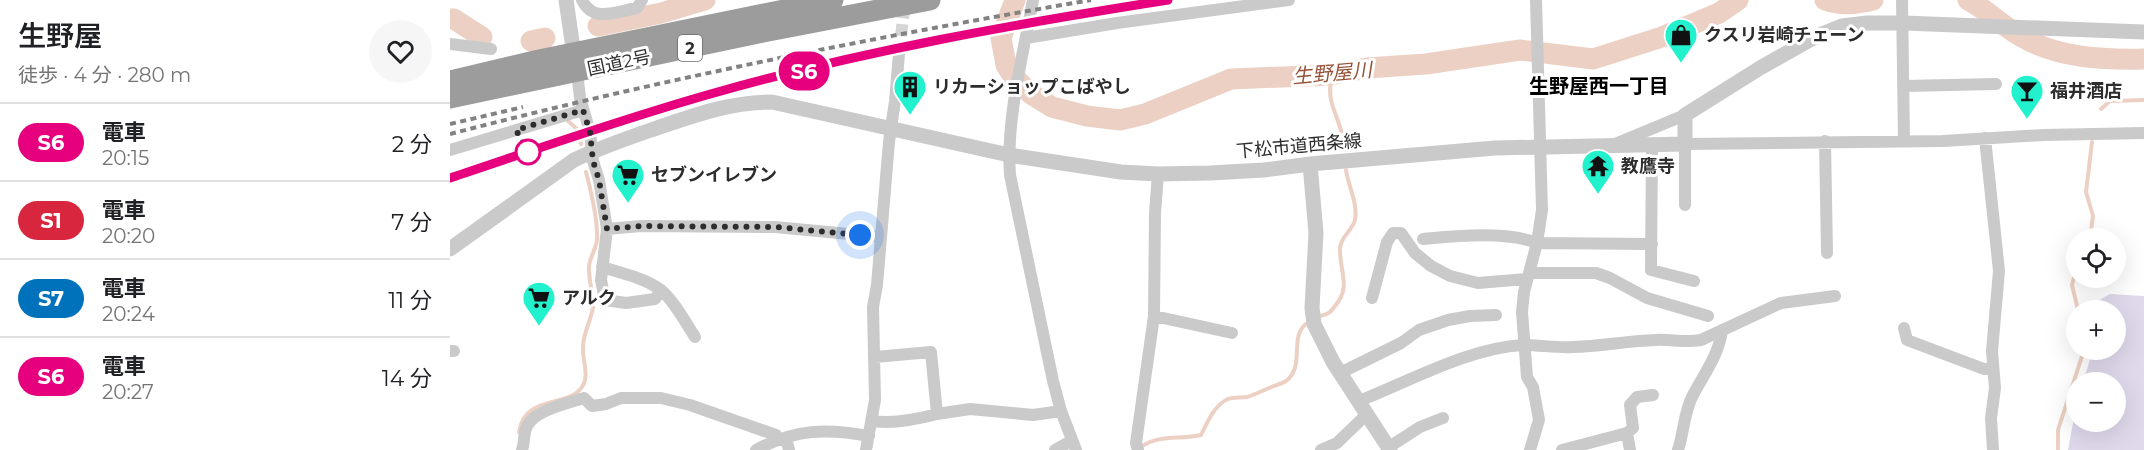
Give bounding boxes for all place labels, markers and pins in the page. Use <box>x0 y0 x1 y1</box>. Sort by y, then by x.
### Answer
shop icon: クスリ岩崎チェーン <box>1663 17 1699 64</box>
place label: クスリ岩崎チェーン <box>1704 24 1865 46</box>
building icon: リカーショップこばやし <box>892 69 928 116</box>
bar icon: 福井酒店 <box>2009 73 2045 120</box>
place label: リカーショップこばやし <box>933 76 1131 98</box>
place label: 福井酒店 <box>2050 80 2122 102</box>
unlabelled marker <box>515 139 541 165</box>
temple icon: 教鷹寺 <box>1580 148 1616 195</box>
place label: 教鷹寺 <box>1621 155 1675 177</box>
supermarket icon: セブンイレブン <box>610 157 646 204</box>
place label: セブンイレブン <box>651 164 777 186</box>
supermarket icon: アルク <box>521 280 557 327</box>
place label: アルク <box>562 287 616 309</box>

